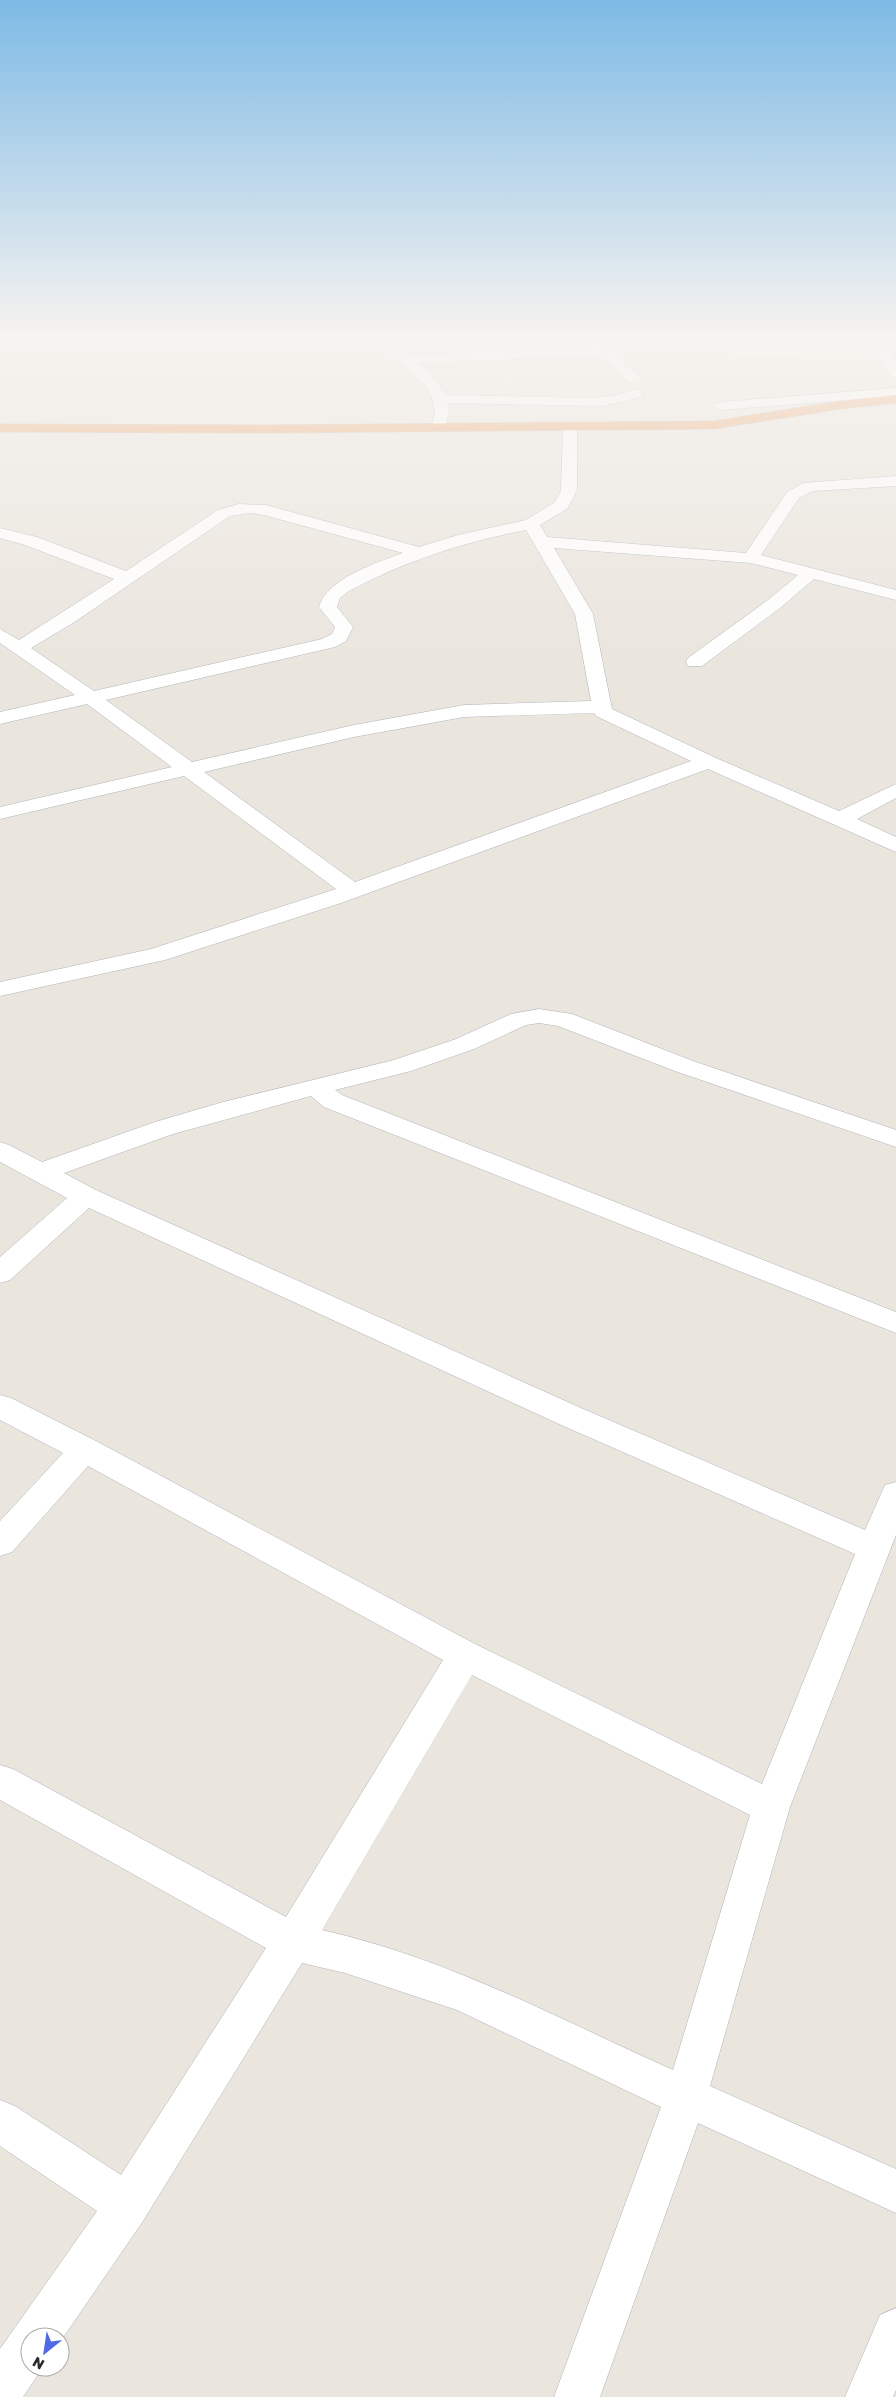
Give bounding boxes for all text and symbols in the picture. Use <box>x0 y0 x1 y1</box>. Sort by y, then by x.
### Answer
north arrow <box>20 2327 70 2377</box>
text: N <box>29 2354 47 2374</box>

